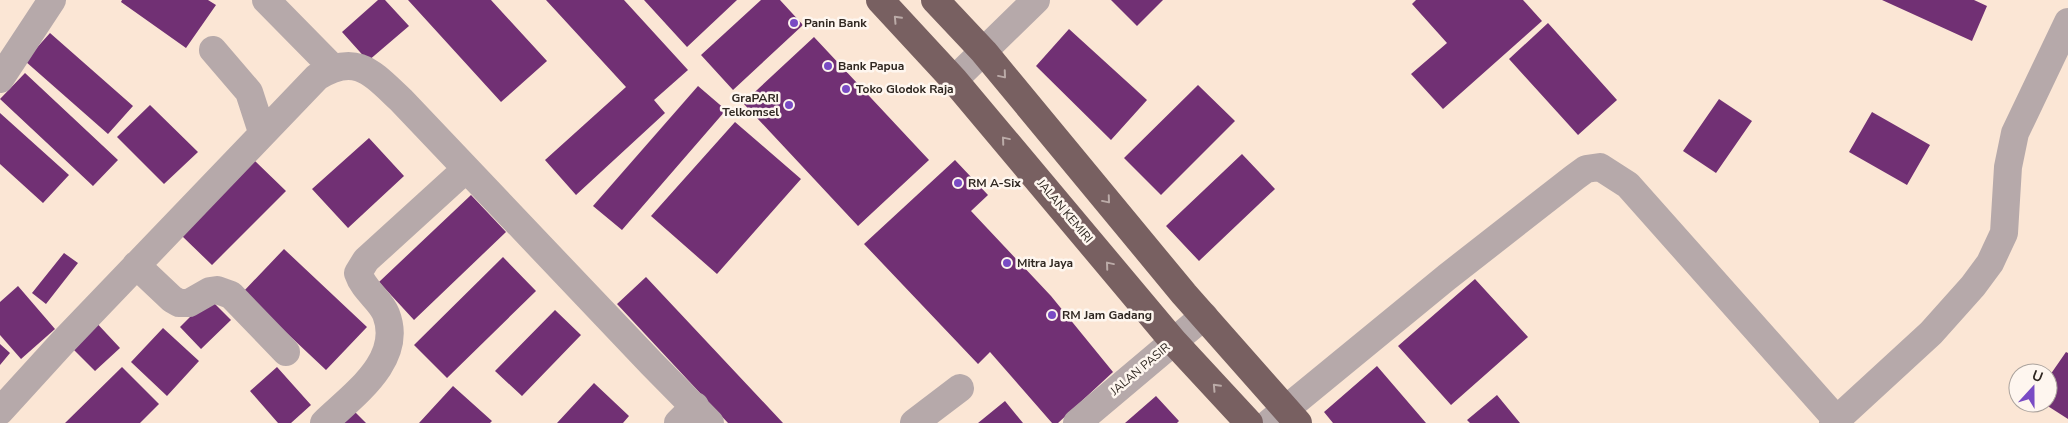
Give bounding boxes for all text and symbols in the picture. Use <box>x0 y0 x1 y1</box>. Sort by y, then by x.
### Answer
place label: Panin Bank <box>804 15 867 31</box>
one-way arrow <box>894 15 903 24</box>
marker: Panin Bank <box>788 17 800 29</box>
place label: Bank Papua <box>838 58 904 74</box>
marker: Bank Papua <box>822 60 834 72</box>
one-way arrow <box>997 69 1005 78</box>
place label: Toko Glodok Raja <box>856 81 954 97</box>
marker: Toko Glodok Raja <box>840 83 852 95</box>
place label: GraPARI Telkomsel <box>722 90 779 120</box>
marker: GraPARI Telkomsel <box>783 99 795 111</box>
one-way arrow <box>1002 137 1011 146</box>
place label: RM A-Six <box>968 175 1021 191</box>
street label: JALAN KEMIRI <box>1033 175 1096 246</box>
marker: RM A-Six <box>952 177 964 189</box>
one-way arrow <box>1101 194 1109 203</box>
place label: Mitra Jaya <box>1017 255 1073 271</box>
marker: Mitra Jaya <box>1001 257 1013 269</box>
one-way arrow <box>1106 261 1115 270</box>
place label: RM Jam Gadang <box>1062 307 1152 323</box>
marker: RM Jam Gadang <box>1046 309 1058 321</box>
street label: JALAN PASIR <box>1106 339 1173 399</box>
north arrow <box>2008 363 2058 413</box>
text: U <box>2029 366 2046 387</box>
one-way arrow <box>1213 384 1222 393</box>

